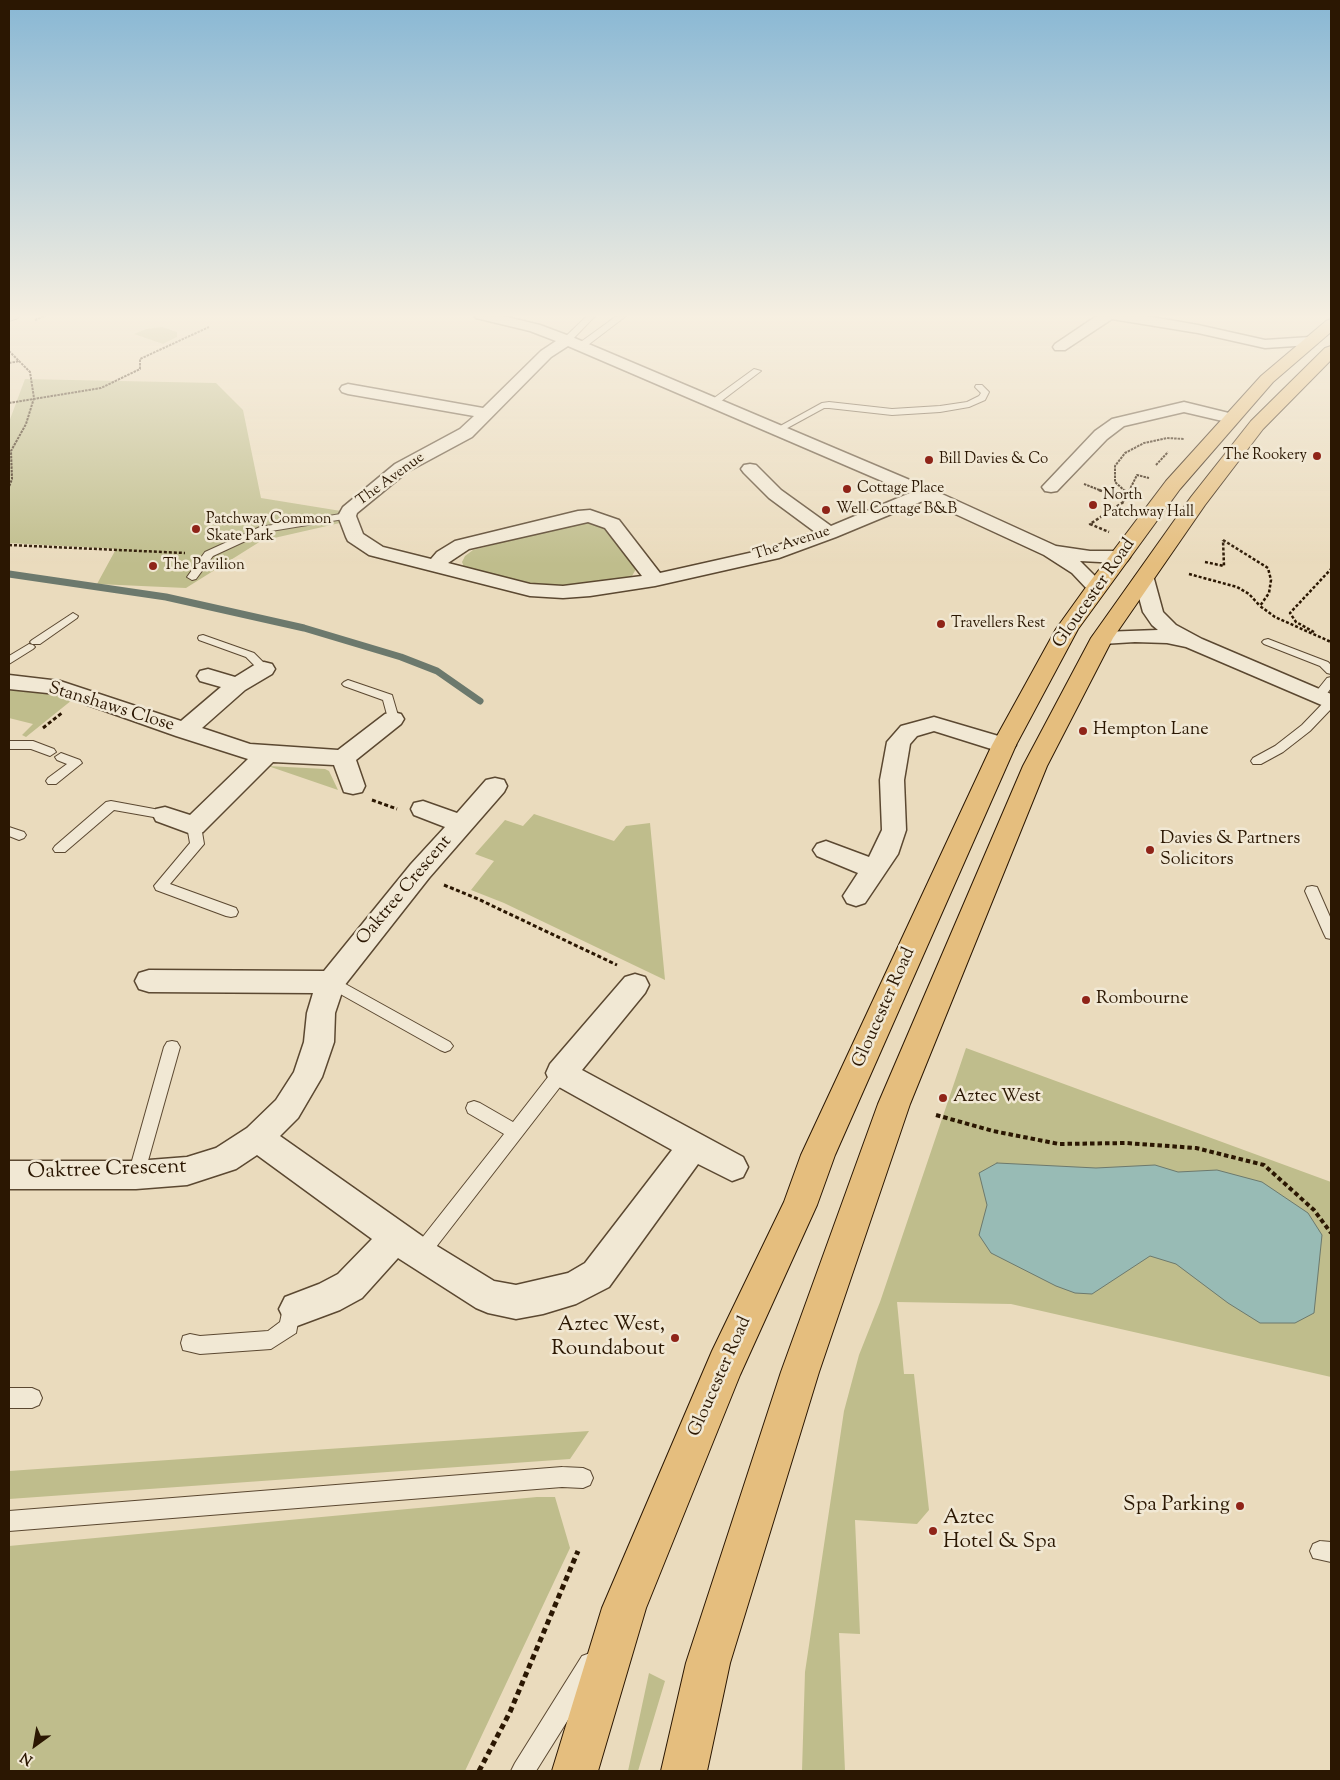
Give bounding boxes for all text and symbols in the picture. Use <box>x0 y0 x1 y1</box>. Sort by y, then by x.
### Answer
place label: The Rookery <box>1223 447 1307 465</box>
street label: The Avenue <box>354 449 428 511</box>
marker: The Rookery <box>1311 450 1323 462</box>
place label: Bill Davies & Co <box>939 451 1048 469</box>
marker: Bill Davies & Co <box>923 454 935 466</box>
place label: Cottage Place <box>857 480 944 498</box>
marker: Cottage Place <box>841 483 853 495</box>
place label: North Patchway Hall <box>1103 487 1194 522</box>
marker: North Patchway Hall <box>1087 499 1099 511</box>
place label: Well Cottage B&B <box>836 501 957 519</box>
marker: Well Cottage B&B <box>820 504 832 516</box>
place label: Patchway Common Skate Park <box>206 511 332 546</box>
marker: Patchway Common Skate Park <box>190 523 202 535</box>
street label: The Avenue <box>751 523 833 565</box>
street label: Gloucester Road <box>1049 535 1141 653</box>
place label: The Pavilion <box>163 557 245 575</box>
marker: The Pavilion <box>147 560 159 572</box>
place label: Travellers Rest <box>951 615 1045 633</box>
marker: Travellers Rest <box>935 618 947 630</box>
street label: Stanshaws Close <box>45 679 177 737</box>
place label: Hempton Lane <box>1093 720 1209 742</box>
marker: Hempton Lane <box>1077 725 1089 737</box>
place label: Davies & Partners Solicitors <box>1160 829 1300 872</box>
street label: Oaktree Crescent <box>353 832 457 950</box>
marker: Davies & Partners Solicitors <box>1144 844 1156 856</box>
street label: Gloucester Road <box>849 945 921 1071</box>
place label: Rombourne <box>1096 989 1189 1011</box>
marker: Rombourne <box>1080 994 1092 1006</box>
place label: Aztec West <box>953 1087 1041 1109</box>
marker: Aztec West <box>937 1092 949 1104</box>
street label: Oaktree Crescent <box>27 1156 187 1186</box>
place label: Aztec West, Roundabout <box>551 1313 665 1363</box>
street label: Gloucester Road <box>685 1314 757 1440</box>
marker: Aztec West, Roundabout <box>669 1332 681 1344</box>
place label: Spa Parking <box>1123 1493 1230 1519</box>
marker: Spa Parking <box>1234 1500 1246 1512</box>
place label: Aztec Hotel & Spa <box>943 1506 1056 1556</box>
marker: Aztec Hotel & Spa <box>927 1525 939 1537</box>
north arrow <box>10 1720 60 1770</box>
text: N <box>17 1746 37 1769</box>

